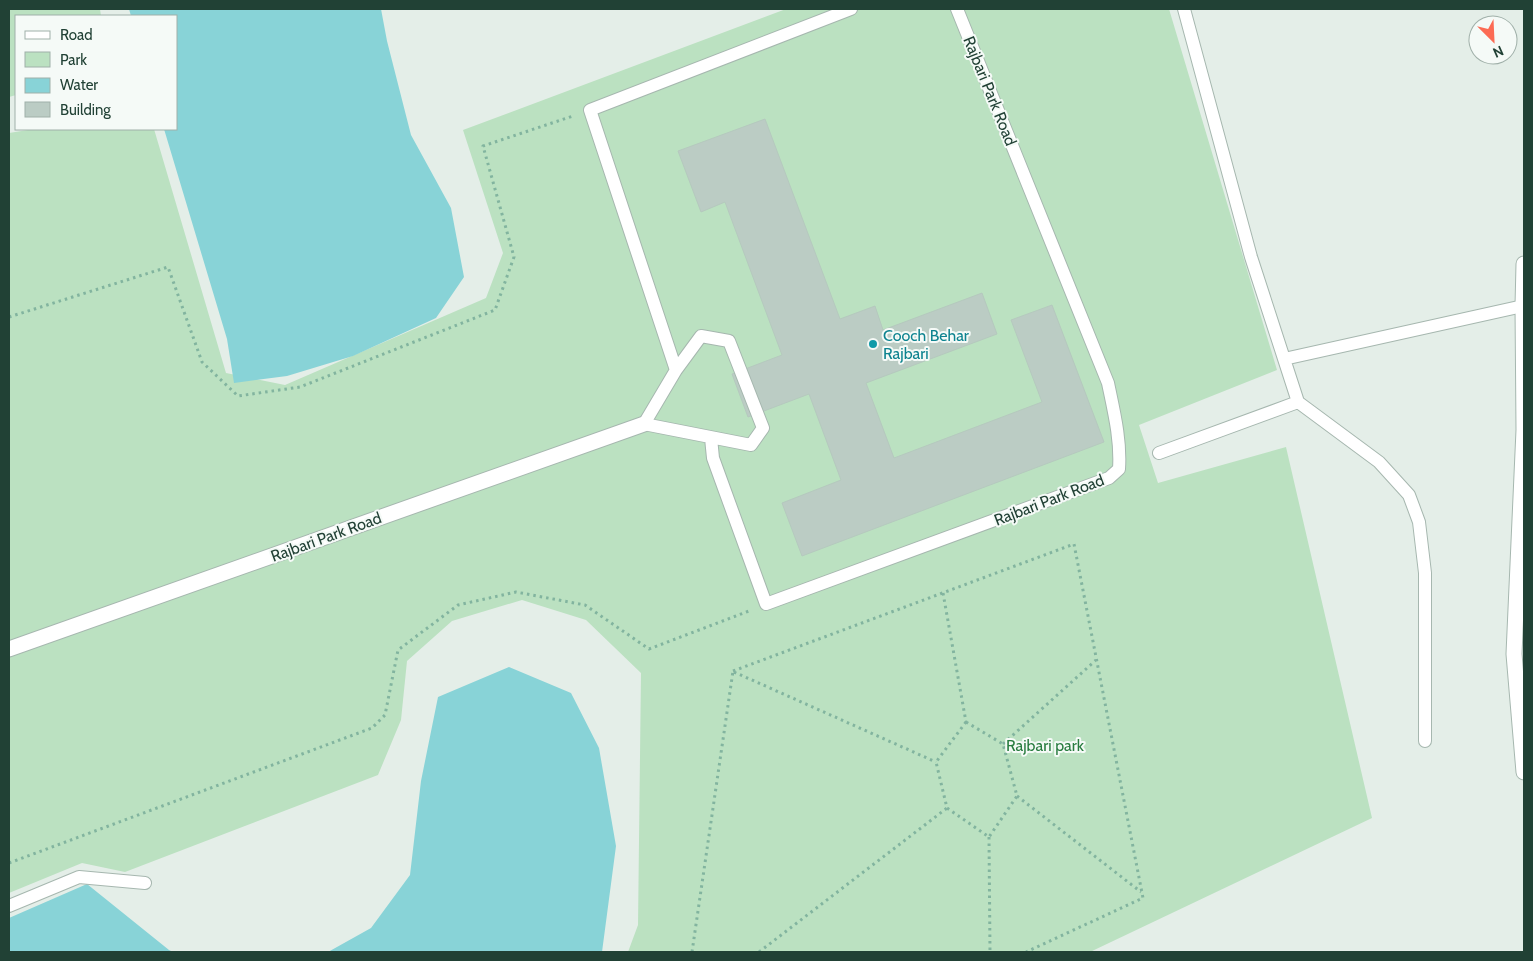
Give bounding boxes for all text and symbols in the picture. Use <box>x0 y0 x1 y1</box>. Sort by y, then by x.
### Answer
legend <box>15 15 178 130</box>
north arrow <box>1468 15 1518 65</box>
text: Road <box>60 26 93 44</box>
street label: Rajbari Park Road <box>959 33 1021 149</box>
text: N <box>1490 42 1506 62</box>
text: Park <box>60 51 87 69</box>
text: Water <box>60 76 98 94</box>
text: Building <box>60 101 111 119</box>
place label: Cooch Behar Rajbari <box>883 326 970 363</box>
marker: Cooch Behar Rajbari <box>867 338 879 350</box>
street label: Rajbari Park Road <box>991 470 1107 530</box>
street label: Rajbari Park Road <box>268 508 384 566</box>
park label: Rajbari park <box>1006 736 1085 755</box>

